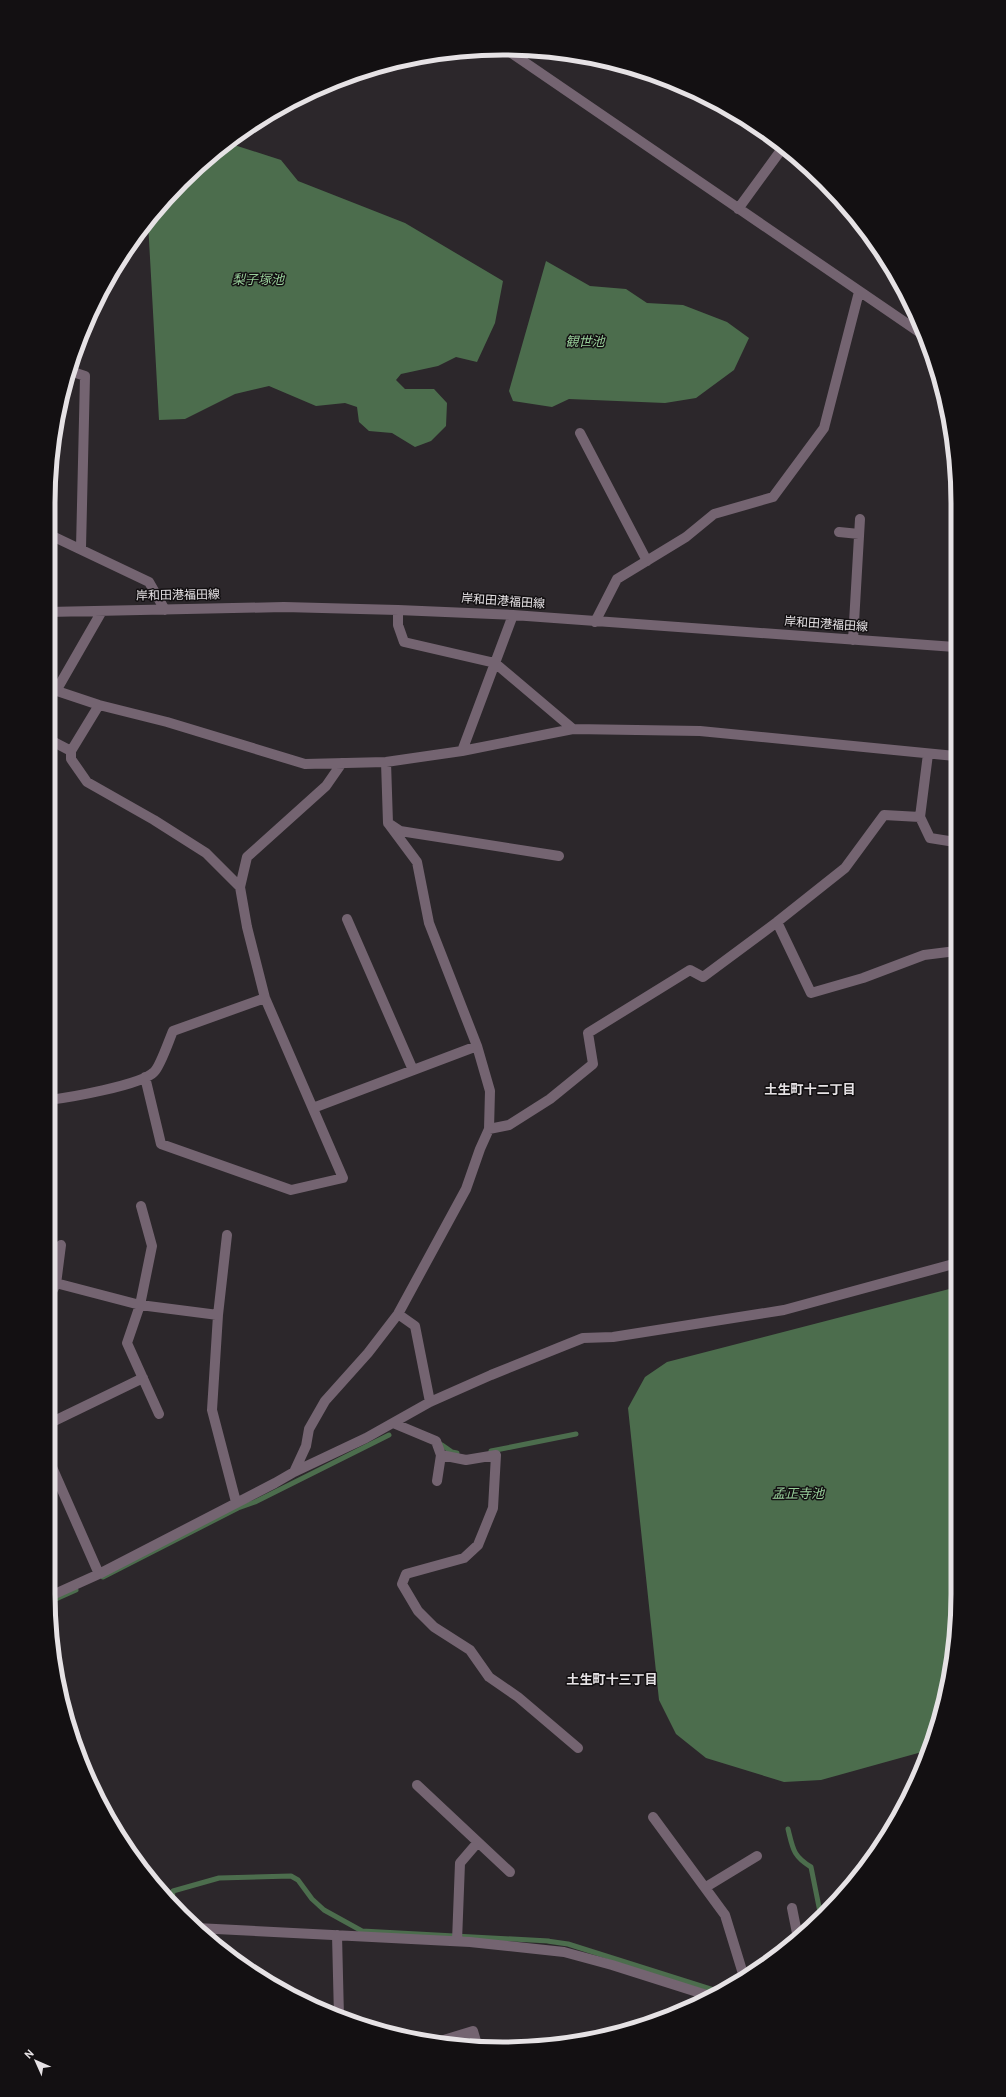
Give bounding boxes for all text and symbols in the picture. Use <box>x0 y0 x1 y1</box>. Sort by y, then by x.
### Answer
water label: 梨子塚池 <box>232 273 286 289</box>
water label: 観世池 <box>565 335 606 351</box>
street label: 岸和田港福田線 <box>136 587 220 605</box>
street label: 岸和田港福田線 <box>461 591 545 613</box>
street label: 岸和田港福田線 <box>784 614 868 636</box>
district label: 土生町十二丁目 <box>764 1083 856 1099</box>
water label: 孟正寺池 <box>772 1487 826 1503</box>
district label: 土生町十三丁目 <box>566 1673 658 1689</box>
north arrow <box>16 2041 56 2081</box>
text: N <box>22 2047 37 2062</box>

